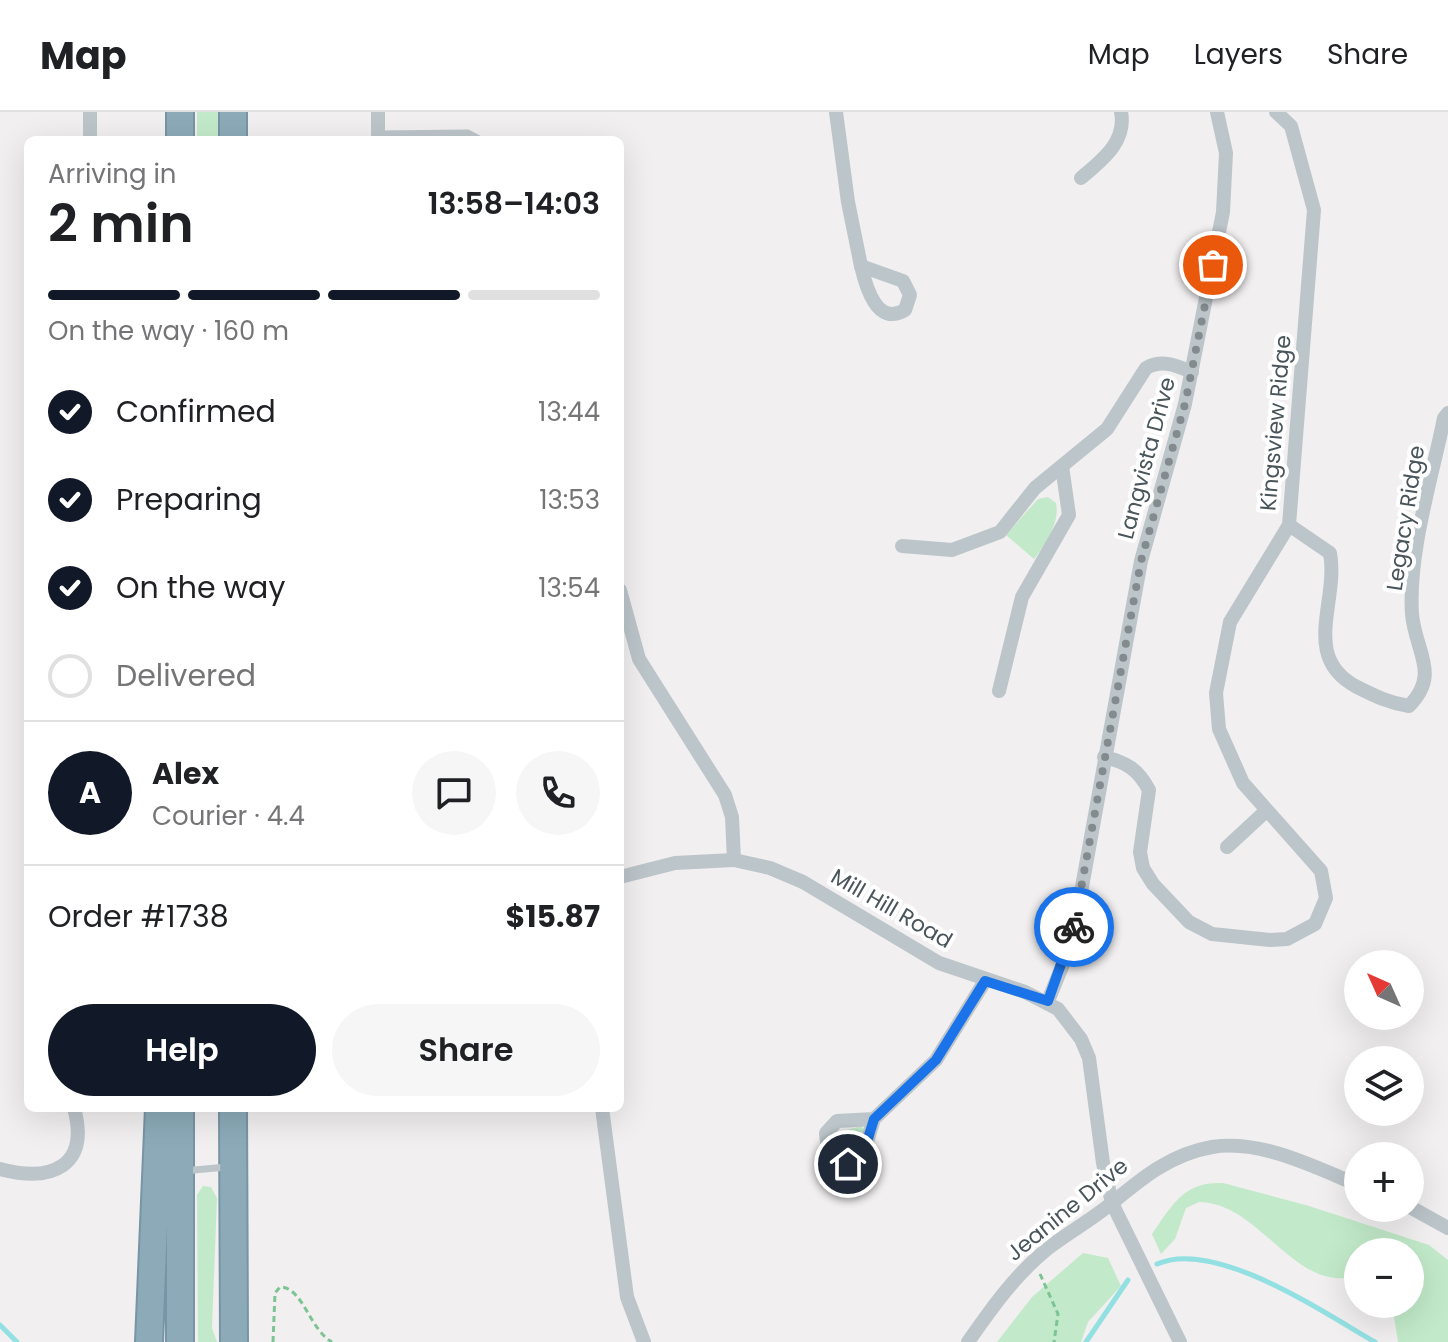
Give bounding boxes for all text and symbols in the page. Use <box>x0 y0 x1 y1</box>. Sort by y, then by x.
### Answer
text: Map <box>40 29 127 82</box>
text: Map <box>1088 35 1150 74</box>
text: Layers <box>1194 35 1283 74</box>
text: Share <box>1327 35 1408 74</box>
text: Arriving in <box>48 156 177 192</box>
text: 13:58–14:03 <box>428 182 600 225</box>
text: 2 min <box>48 187 194 260</box>
pin <box>1179 231 1247 299</box>
icon: bag <box>1191 243 1235 287</box>
text: On the way · 160 m <box>48 313 289 349</box>
street label: Kingsview Ridge <box>1252 334 1299 512</box>
street label: Langvista Drive <box>1110 374 1183 543</box>
icon: check <box>48 390 92 434</box>
text: Confirmed <box>116 390 276 433</box>
text: 13:44 <box>538 394 600 430</box>
street label: Legacy Ridge <box>1379 443 1432 593</box>
icon: check <box>48 478 92 522</box>
text: Preparing <box>116 478 262 521</box>
text: 13:53 <box>539 482 600 518</box>
icon: check <box>48 566 92 610</box>
text: On the way <box>116 566 285 609</box>
text: 13:54 <box>538 570 600 606</box>
text: Delivered <box>116 654 256 697</box>
button: chat <box>412 751 496 835</box>
button: phone <box>516 751 600 835</box>
text: Alex <box>152 752 219 795</box>
text: A <box>79 771 101 814</box>
text: Courier · 4.4 <box>152 798 305 834</box>
street label: Mill Hill Road <box>825 861 958 956</box>
courier <box>1034 887 1114 967</box>
text: Order #1738 <box>48 895 229 938</box>
text: $15.87 <box>506 895 600 938</box>
icon: bike <box>1052 905 1096 949</box>
north arrow <box>1344 950 1424 1030</box>
map controls <box>1344 950 1424 1318</box>
button: Help <box>48 1004 316 1096</box>
button: Share <box>332 1004 600 1096</box>
button: layers <box>1344 1046 1424 1126</box>
pin <box>814 1130 882 1198</box>
icon: home <box>826 1142 870 1186</box>
button: + <box>1344 1142 1424 1222</box>
street label: Jeanine Drive <box>1000 1151 1135 1268</box>
button: − <box>1344 1238 1424 1318</box>

